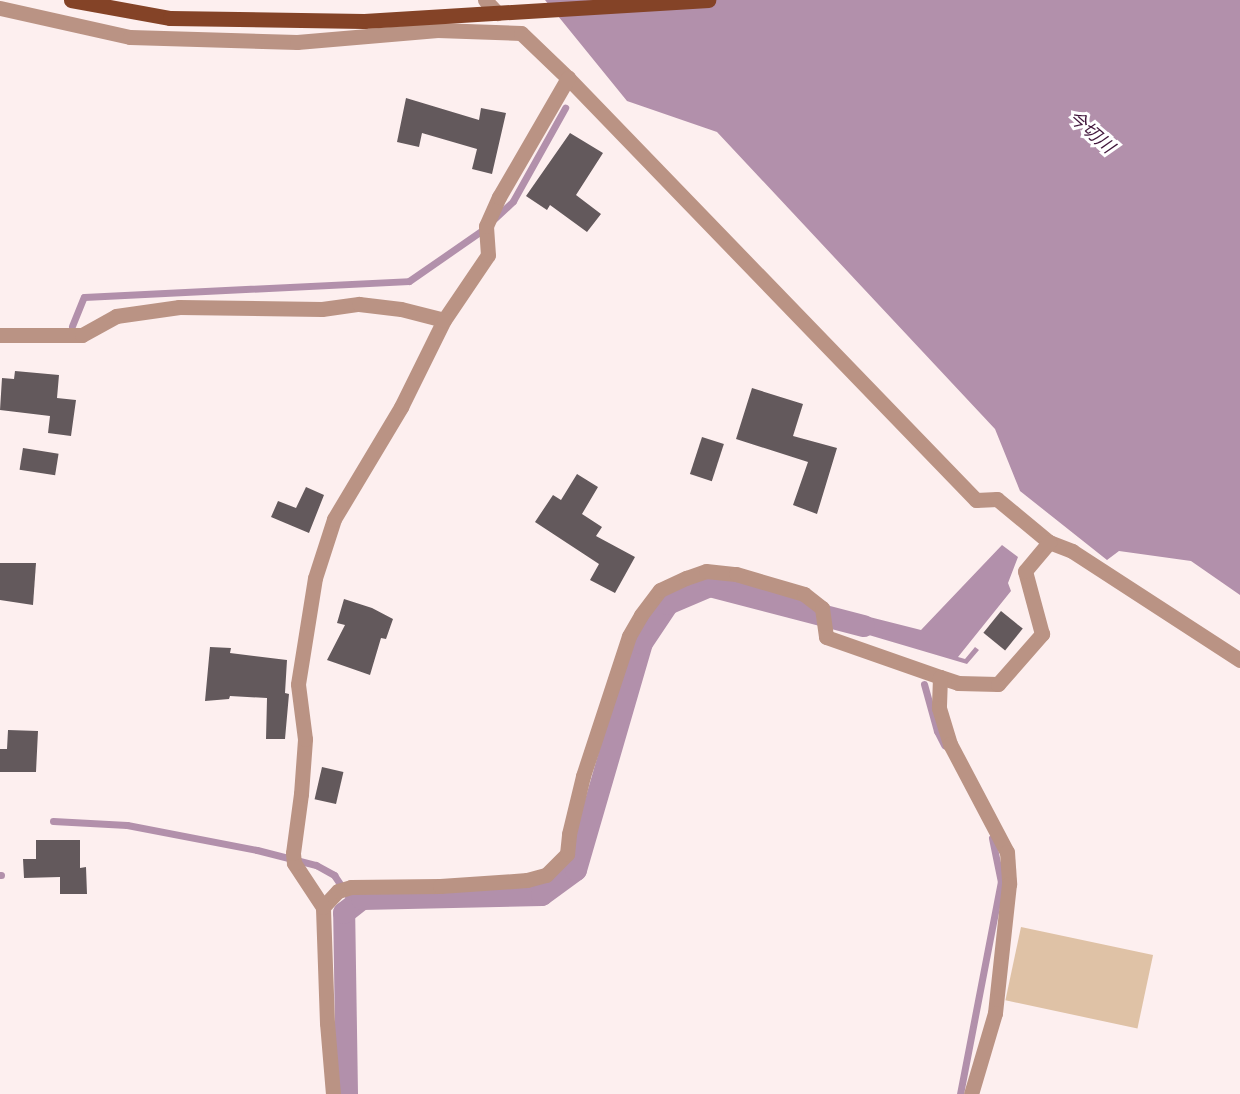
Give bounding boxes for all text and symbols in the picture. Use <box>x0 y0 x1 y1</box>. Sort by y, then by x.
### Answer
water label: 今切川 <box>1064 106 1118 158</box>

